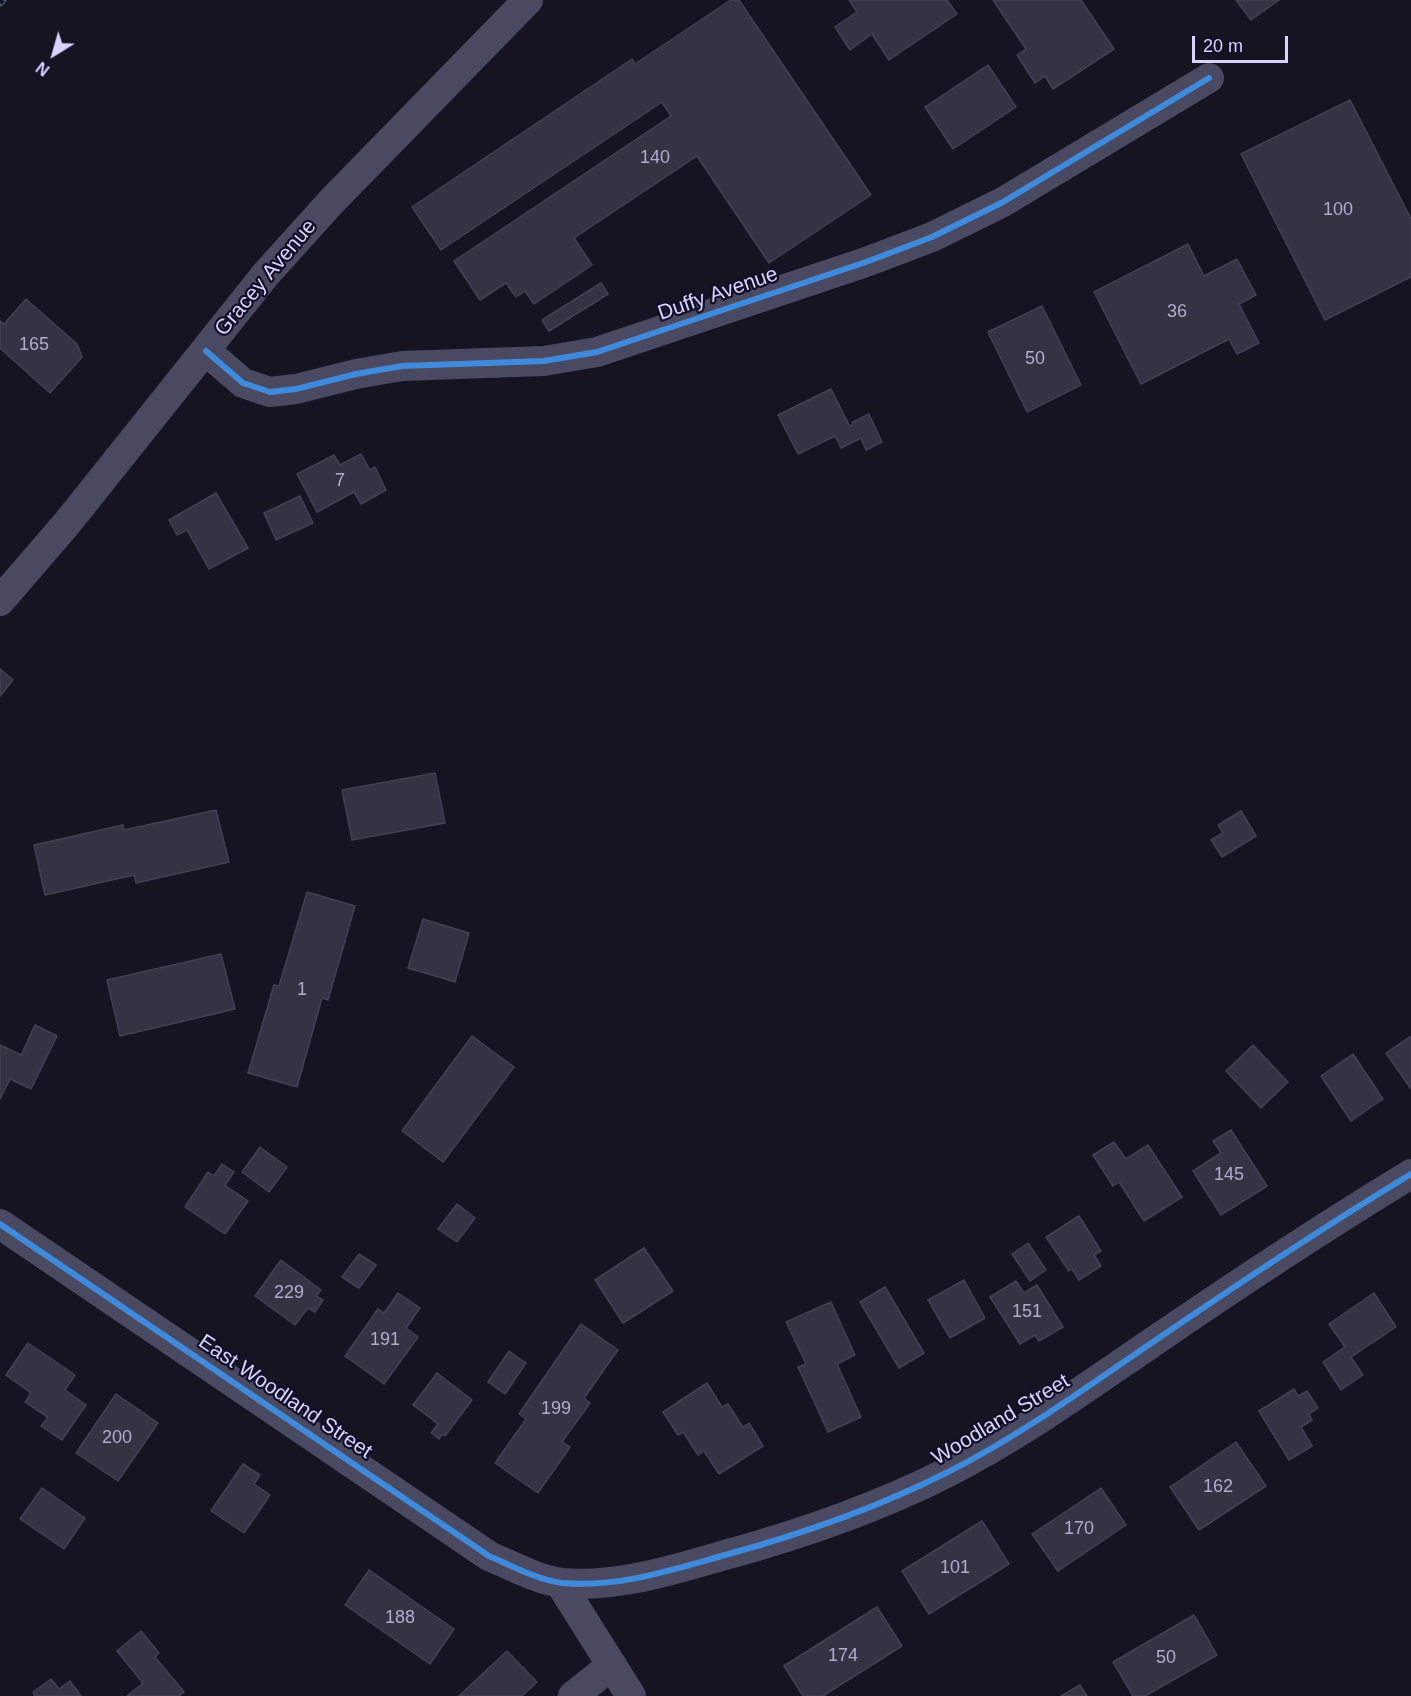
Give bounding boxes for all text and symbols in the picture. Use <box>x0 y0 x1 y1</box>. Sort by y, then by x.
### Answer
north arrow <box>24 24 84 84</box>
scale bar <box>1195 24 1291 62</box>
text: 20 m <box>1203 36 1243 56</box>
text: N <box>33 59 53 79</box>
house number: 140 <box>640 147 670 169</box>
house number: 100 <box>1323 199 1353 221</box>
street label: Gracey Avenue <box>210 215 322 341</box>
street label: Duffy Avenue <box>655 262 781 326</box>
house number: 36 <box>1167 301 1187 323</box>
house number: 165 <box>19 334 49 356</box>
house number: 50 <box>1025 348 1045 370</box>
house number: 7 <box>335 470 345 492</box>
house number: 1 <box>297 979 307 1001</box>
house number: 145 <box>1214 1164 1244 1186</box>
house number: 229 <box>274 1282 304 1304</box>
house number: 151 <box>1012 1301 1042 1323</box>
house number: 191 <box>370 1329 400 1351</box>
street label: East Woodland Street <box>193 1330 377 1464</box>
street label: Woodland Street <box>928 1369 1074 1471</box>
house number: 199 <box>541 1398 571 1420</box>
house number: 200 <box>102 1427 132 1449</box>
house number: 162 <box>1203 1476 1233 1498</box>
house number: 170 <box>1064 1518 1094 1540</box>
house number: 101 <box>940 1557 970 1579</box>
house number: 188 <box>385 1607 415 1629</box>
house number: 174 <box>828 1645 858 1667</box>
house number: 50 <box>1156 1647 1176 1669</box>

